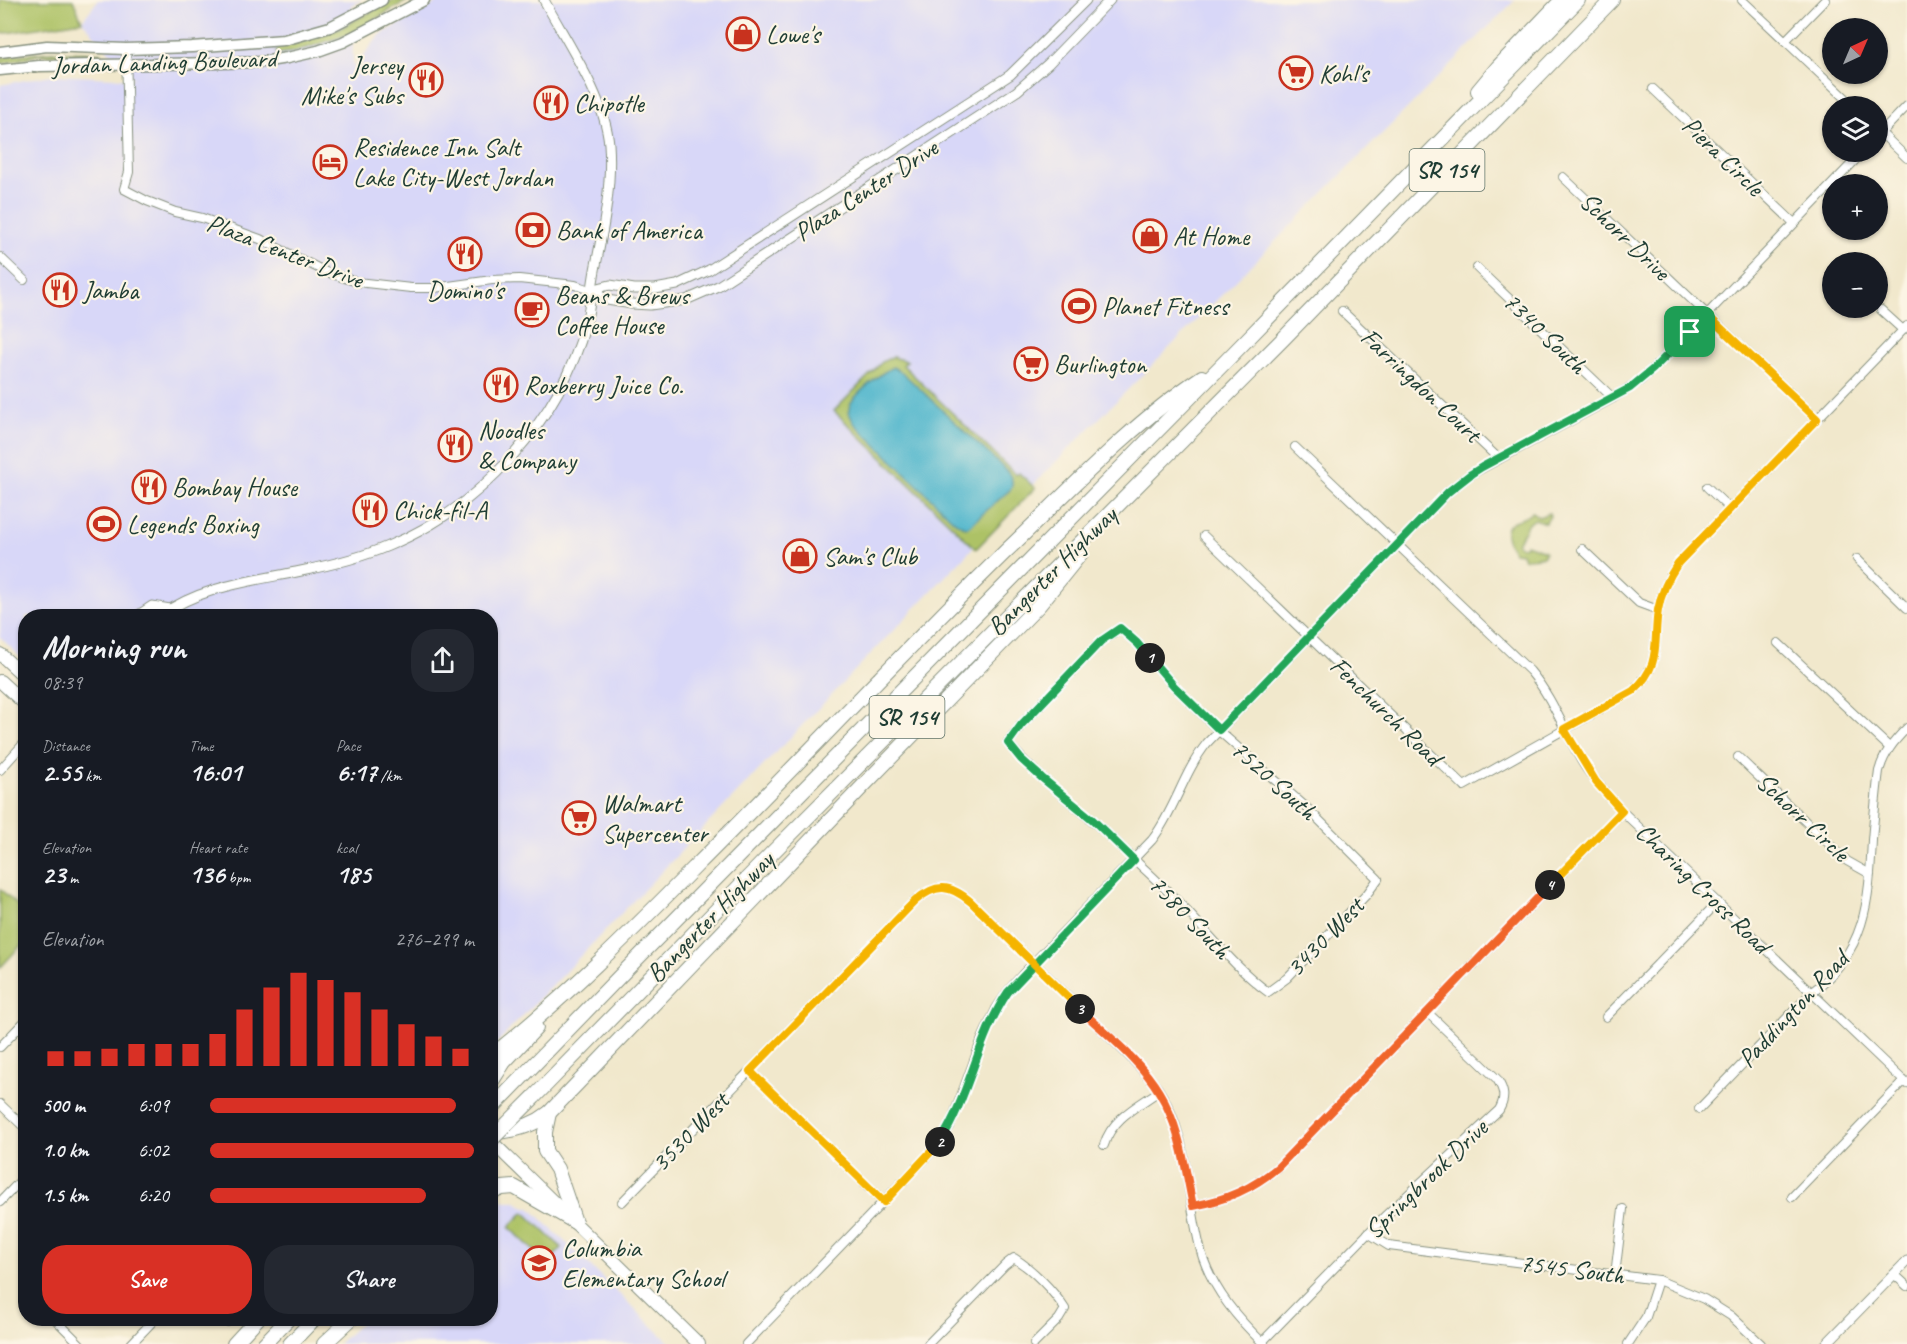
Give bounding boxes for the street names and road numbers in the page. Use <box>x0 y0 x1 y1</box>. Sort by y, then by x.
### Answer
street label: Jordan Landing Boulevard <box>49 41 280 82</box>
street label: Piera Circle <box>1675 109 1772 204</box>
street label: Plaza Center Drive <box>788 130 945 249</box>
road number: SR 154 <box>1410 149 1484 191</box>
street label: Schorr Drive <box>1573 185 1678 288</box>
street label: Plaza Center Drive <box>202 206 369 296</box>
street label: 7340 South <box>1496 285 1595 382</box>
street label: Farringdon Court <box>1354 321 1490 451</box>
street label: Bangerter Highway <box>980 498 1125 643</box>
street label: Fenchurch Road <box>1323 649 1452 775</box>
road number: SR 154 <box>870 696 944 738</box>
street label: 7520 South <box>1224 733 1325 828</box>
street label: Schorr Circle <box>1749 765 1858 870</box>
street label: Charing Cross Road <box>1629 815 1780 963</box>
street label: Bangerter Highway <box>639 843 782 990</box>
street label: 7580 South <box>1142 868 1239 967</box>
street label: 3430 West <box>1279 889 1373 984</box>
street label: Paddington Road <box>1730 941 1858 1074</box>
street label: 3530 West <box>644 1084 738 1179</box>
street label: Springbrook Drive <box>1357 1111 1496 1246</box>
street label: 7545 South <box>1518 1246 1627 1292</box>

